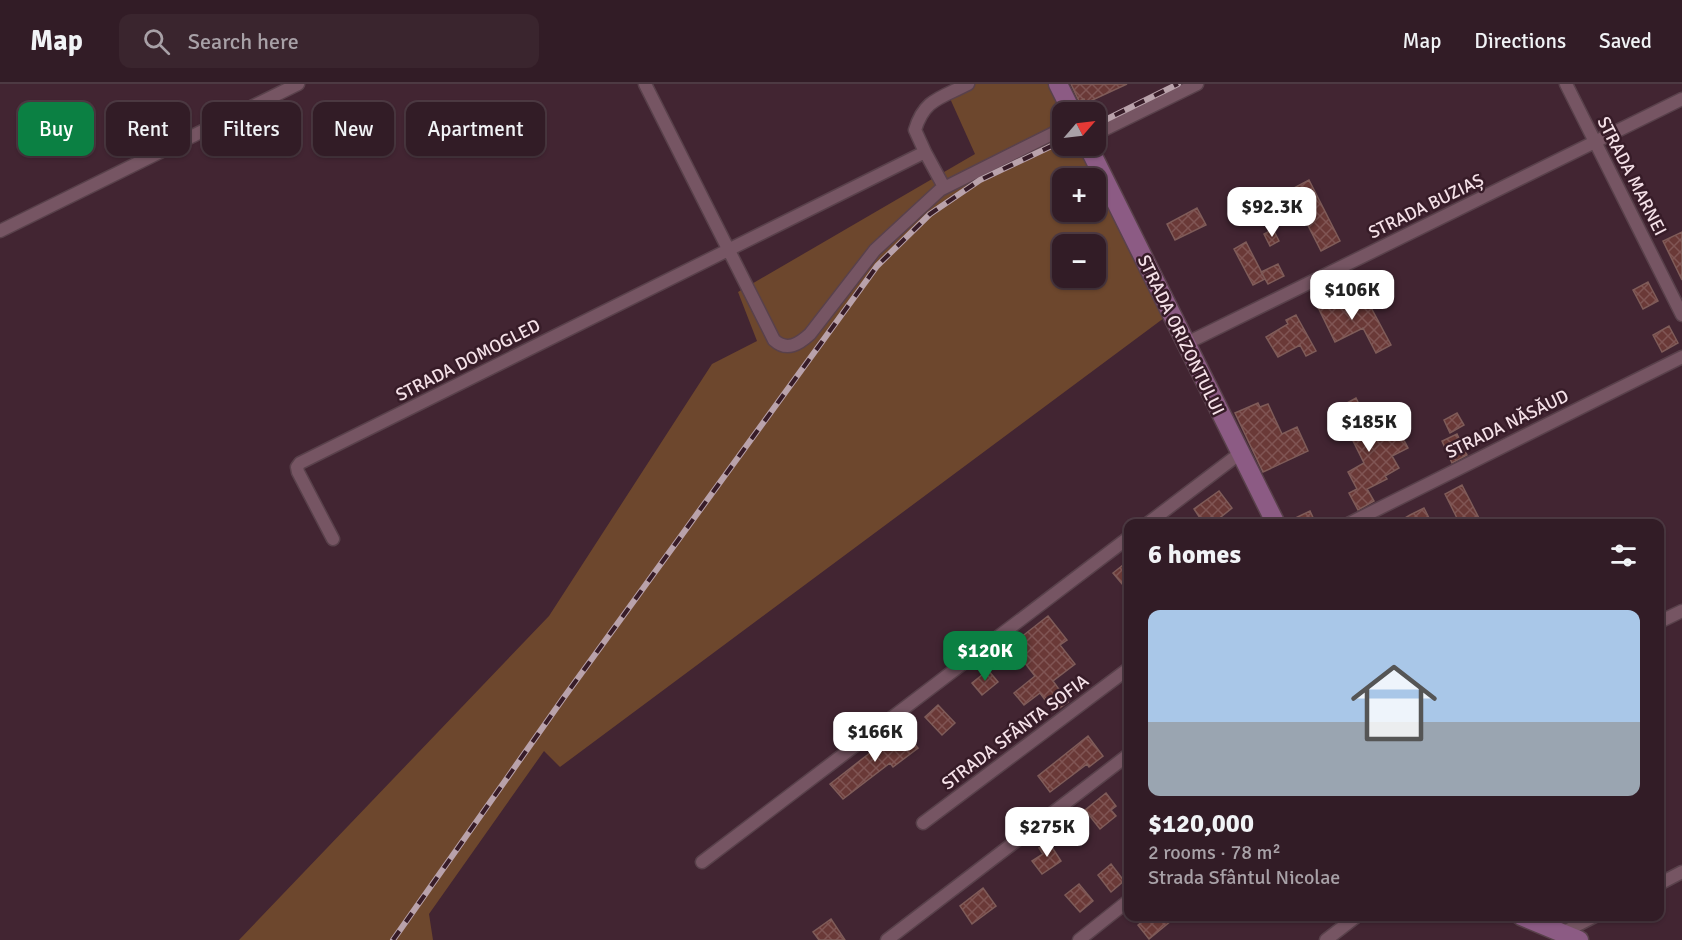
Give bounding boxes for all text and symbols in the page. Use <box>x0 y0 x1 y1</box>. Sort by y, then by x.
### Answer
search box <box>119 14 539 68</box>
text: Map <box>30 24 83 58</box>
icon: search <box>140 25 173 58</box>
text: Search here <box>188 28 299 55</box>
text: Map <box>1403 28 1441 54</box>
text: Directions <box>1474 28 1566 54</box>
text: Saved <box>1599 28 1652 54</box>
chip: Buy <box>18 102 94 156</box>
chip: Rent <box>106 102 190 156</box>
chip: Filters <box>202 102 301 156</box>
chip: New <box>313 102 394 156</box>
chip: Apartment <box>406 102 545 156</box>
north arrow <box>1052 102 1106 156</box>
map controls <box>1052 102 1106 288</box>
street label: STRADA MARNEI <box>1593 113 1671 239</box>
button: + <box>1052 168 1106 222</box>
street label: STRADA BUZIAȘ <box>1365 169 1487 243</box>
pin: $92.3K <box>1223 187 1321 238</box>
text: $92.3K <box>1241 194 1303 219</box>
button: − <box>1052 234 1106 288</box>
street label: STRADA ORIZONTULUI <box>1133 251 1229 419</box>
pin: $106K <box>1310 270 1394 321</box>
text: $106K <box>1324 277 1380 302</box>
street label: STRADA DOMOGLED <box>392 314 544 406</box>
street label: STRADA NĂSĂUD <box>1442 385 1572 463</box>
pin: $185K <box>1327 402 1411 453</box>
text: $185K <box>1341 409 1397 434</box>
text: 6 homes <box>1148 539 1241 571</box>
icon: filters <box>1607 539 1640 572</box>
pin: $120K <box>943 631 1027 682</box>
text: $120K <box>957 638 1013 663</box>
icon: home <box>1340 649 1448 757</box>
street label: STRADA SFÂNTA SOFIA <box>937 670 1093 794</box>
pin: $166K <box>833 712 917 763</box>
text: $166K <box>847 719 903 744</box>
pin: $275K <box>1005 807 1089 858</box>
text: $120,000 <box>1148 808 1254 840</box>
text: $275K <box>1019 814 1075 839</box>
text: 2 rooms · 78 m² <box>1148 840 1281 865</box>
text: Strada Sfântul Nicolae <box>1148 865 1340 890</box>

